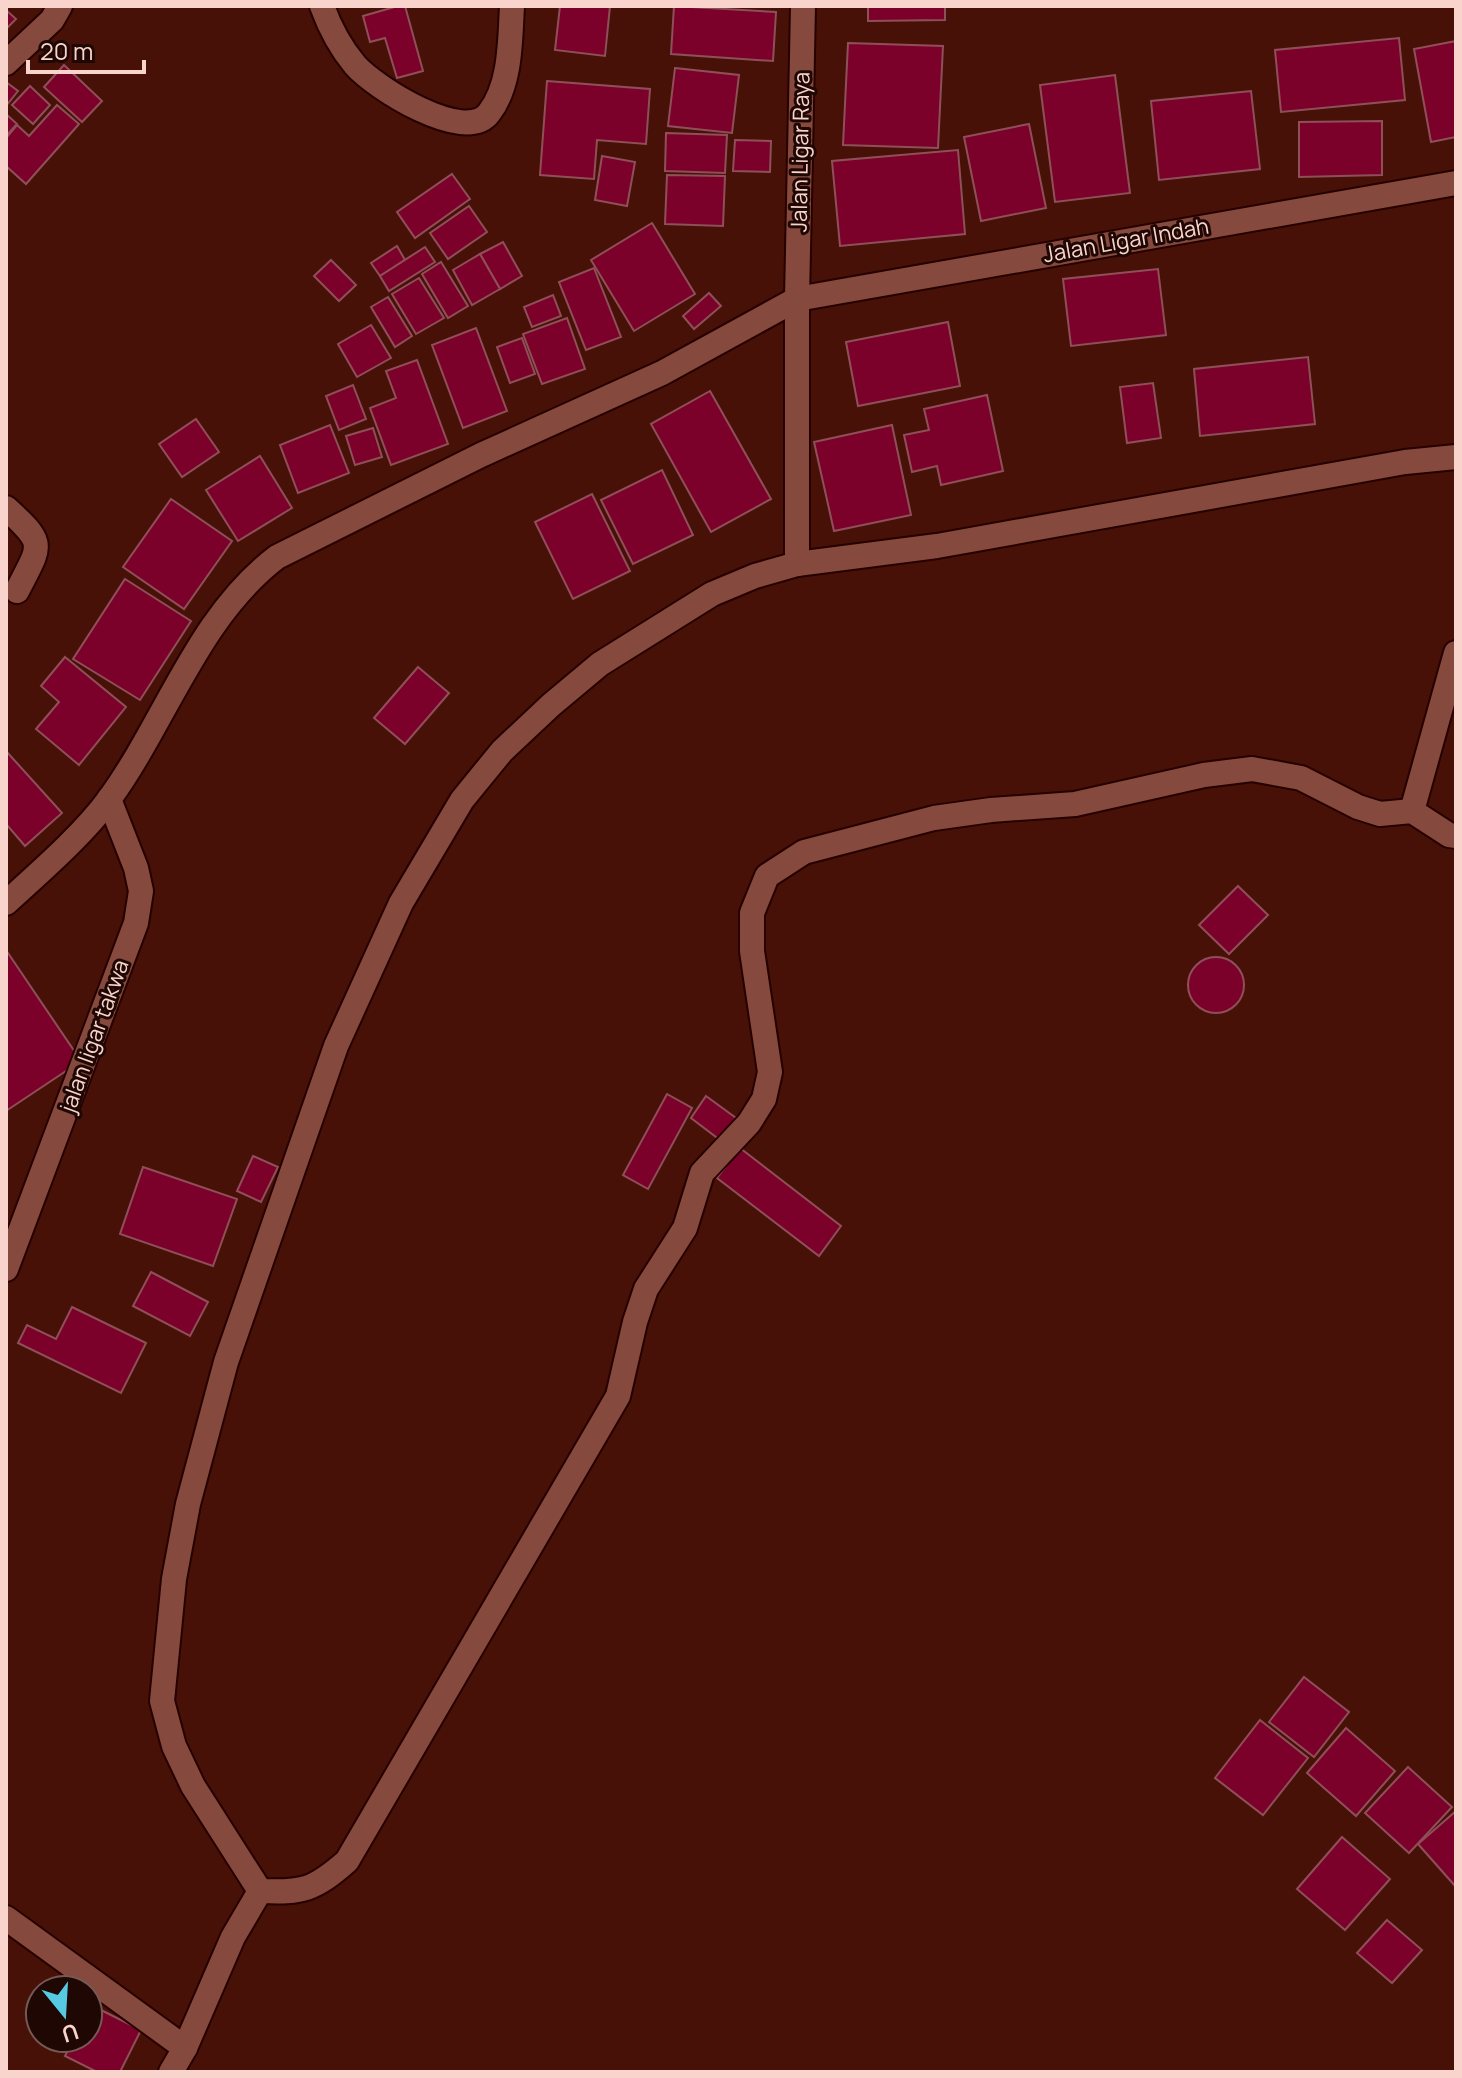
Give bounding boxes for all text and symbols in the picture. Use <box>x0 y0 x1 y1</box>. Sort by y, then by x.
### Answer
scale bar <box>28 24 144 74</box>
text: 20 m <box>40 34 93 67</box>
street label: Jalan Ligar Raya <box>784 72 816 232</box>
street label: Jalan Ligar Indah <box>1041 211 1211 269</box>
street label: jalan ligar takwa <box>52 955 136 1118</box>
north arrow <box>24 1974 104 2054</box>
text: U <box>58 2016 82 2050</box>

